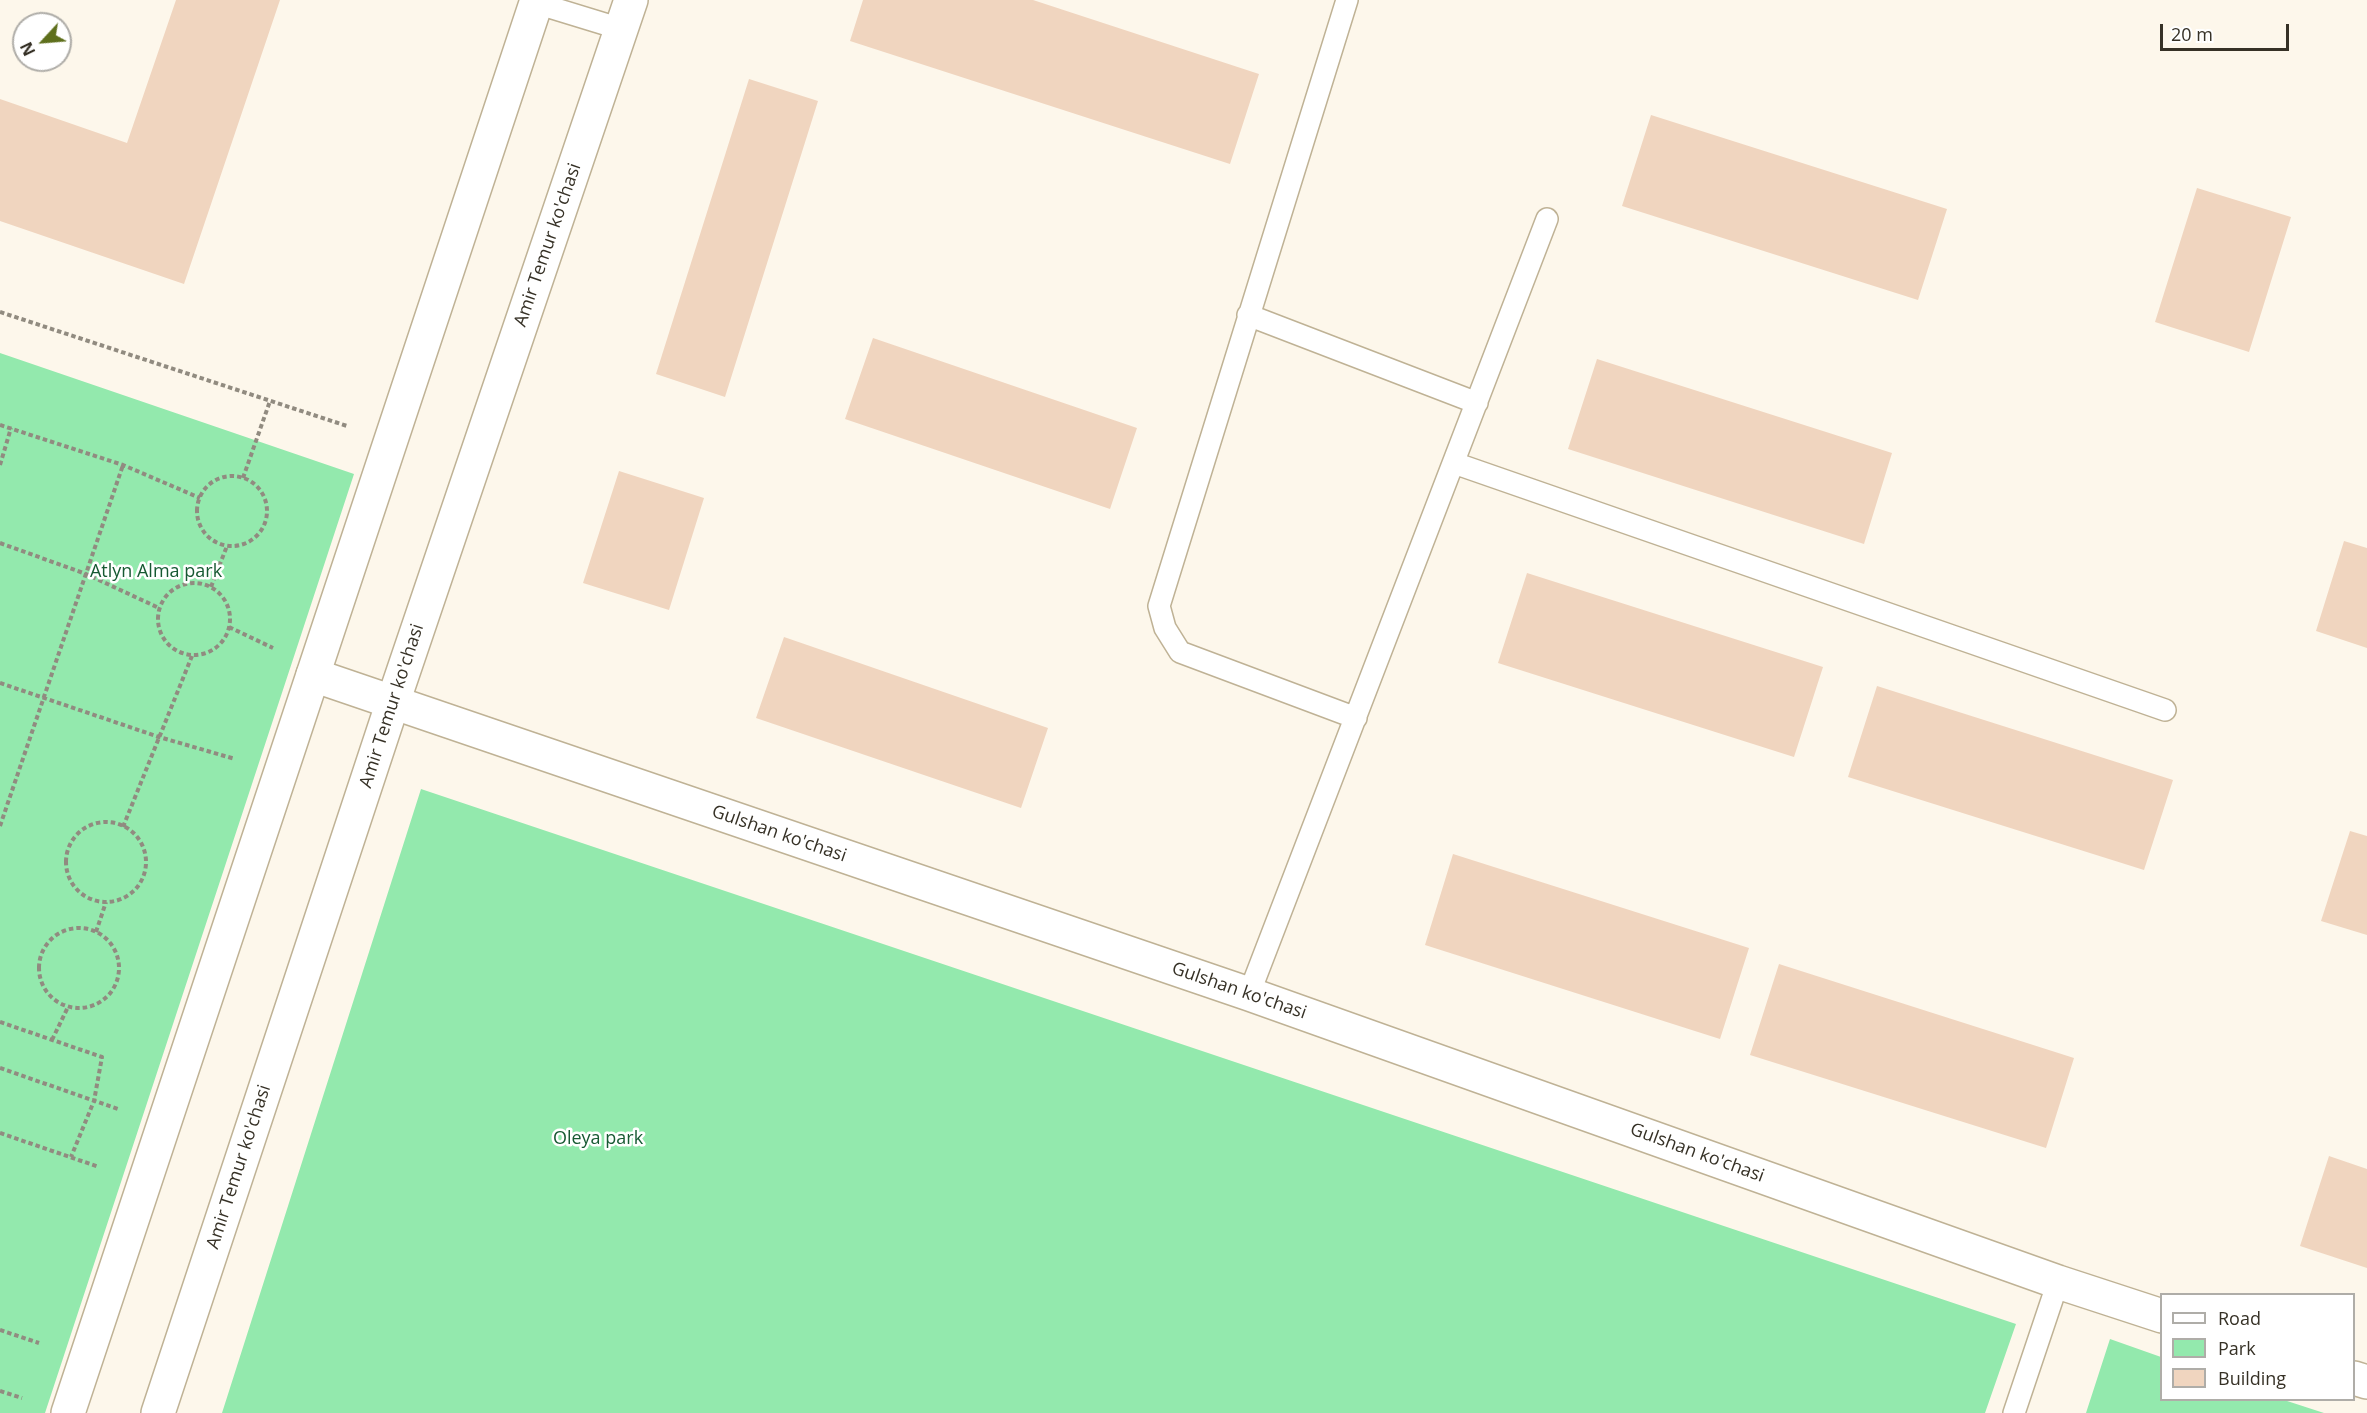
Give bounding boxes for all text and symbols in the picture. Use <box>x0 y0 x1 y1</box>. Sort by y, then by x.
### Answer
north arrow <box>12 12 72 72</box>
scale bar <box>2163 12 2292 50</box>
text: 20 m <box>2171 22 2213 46</box>
text: N <box>15 38 40 60</box>
street label: Amir Temur ko'chasi <box>510 160 586 330</box>
park label: Atlyn Alma park <box>90 561 222 583</box>
street label: Amir Temur ko'chasi <box>355 621 429 791</box>
street label: Gulshan ko'chasi <box>709 801 849 867</box>
street label: Gulshan ko'chasi <box>1169 958 1309 1024</box>
street label: Amir Temur ko'chasi <box>202 1082 276 1252</box>
street label: Gulshan ko'chasi <box>1627 1119 1767 1187</box>
park label: Oleya park <box>553 1128 643 1150</box>
legend <box>2160 1293 2355 1401</box>
text: Road <box>2218 1306 2261 1330</box>
text: Park <box>2218 1336 2256 1360</box>
text: Building <box>2218 1366 2286 1390</box>

